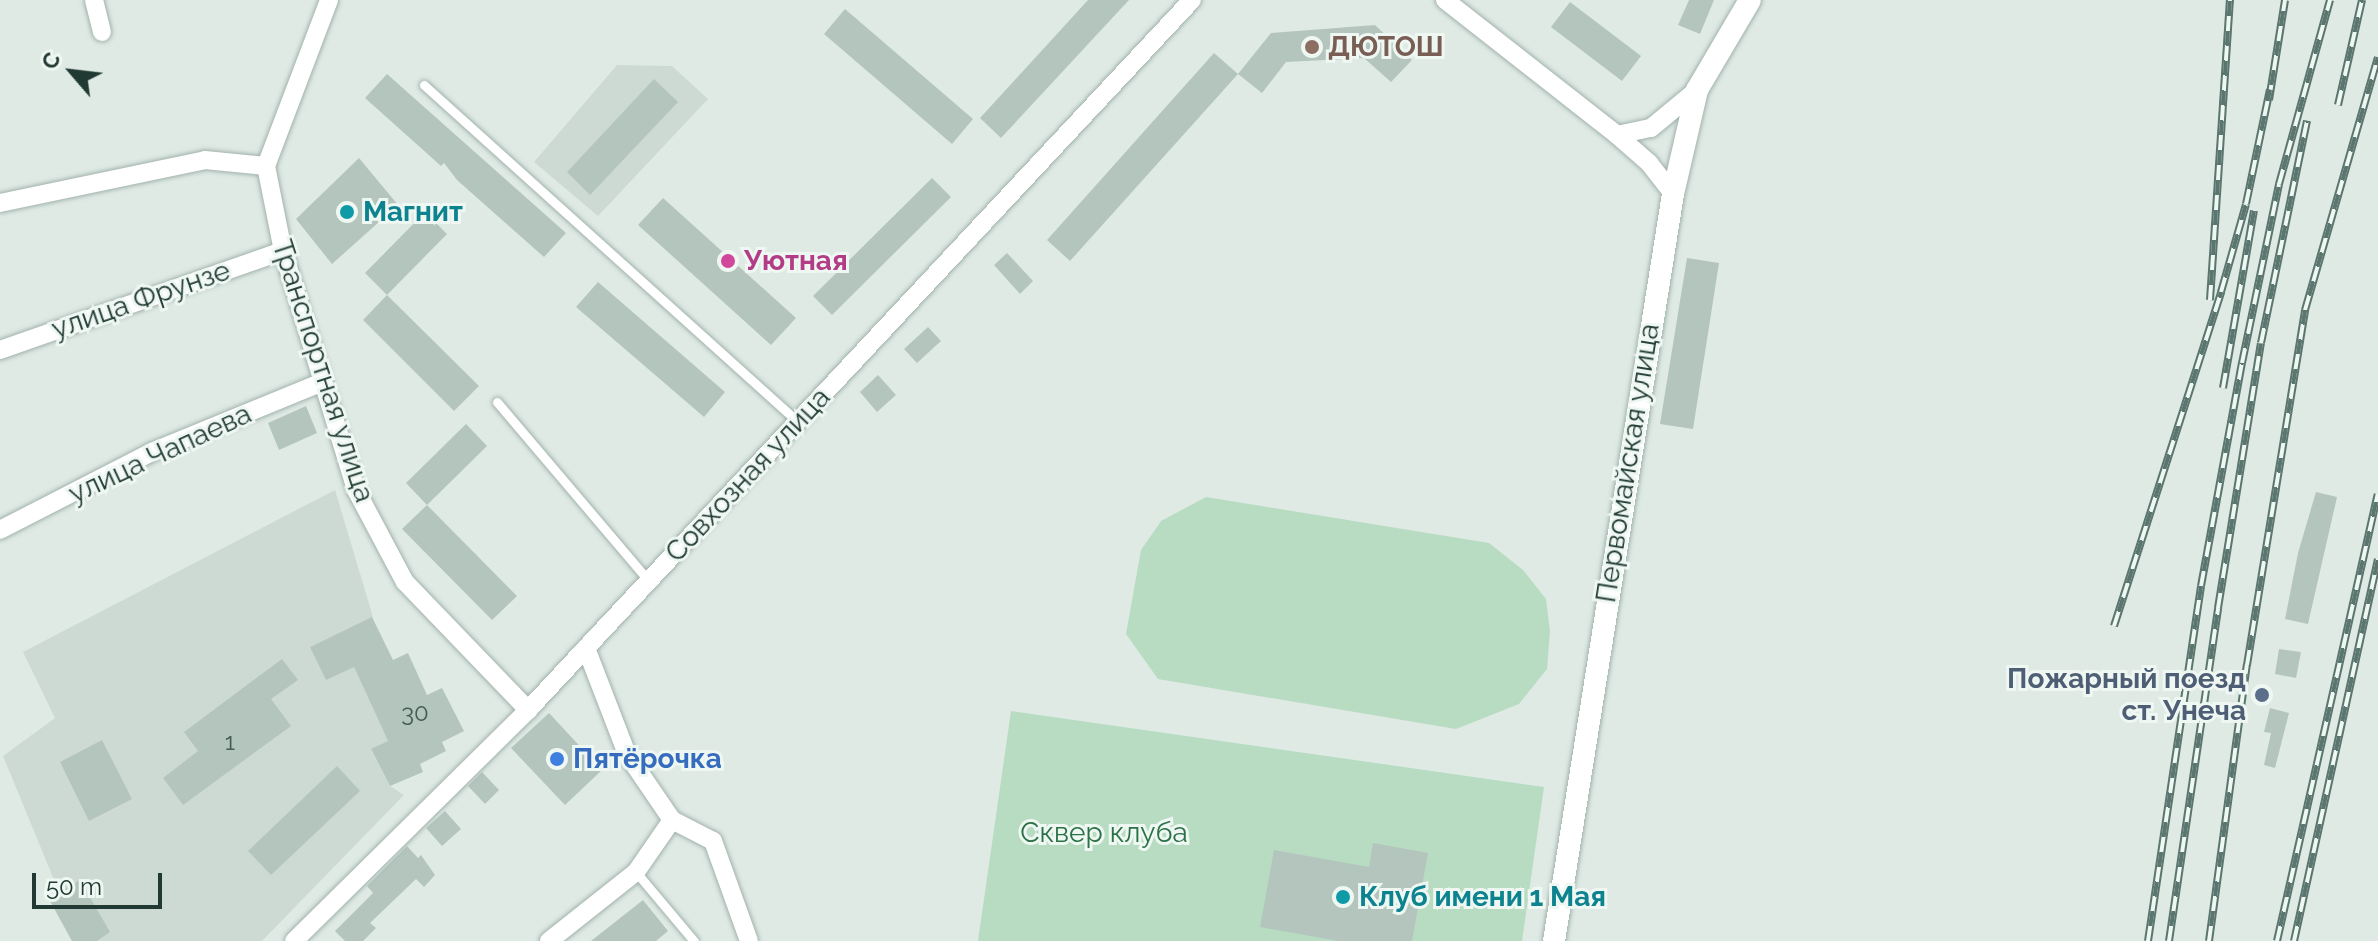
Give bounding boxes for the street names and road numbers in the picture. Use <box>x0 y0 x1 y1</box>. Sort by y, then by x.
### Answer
street label: Транспортная улица <box>265 235 381 507</box>
street label: улица Фрунзе <box>47 254 235 346</box>
street label: Первомайская улица <box>1589 321 1667 605</box>
street label: Совхозная улица <box>658 381 838 569</box>
street label: улица Чапаева <box>63 397 257 511</box>

